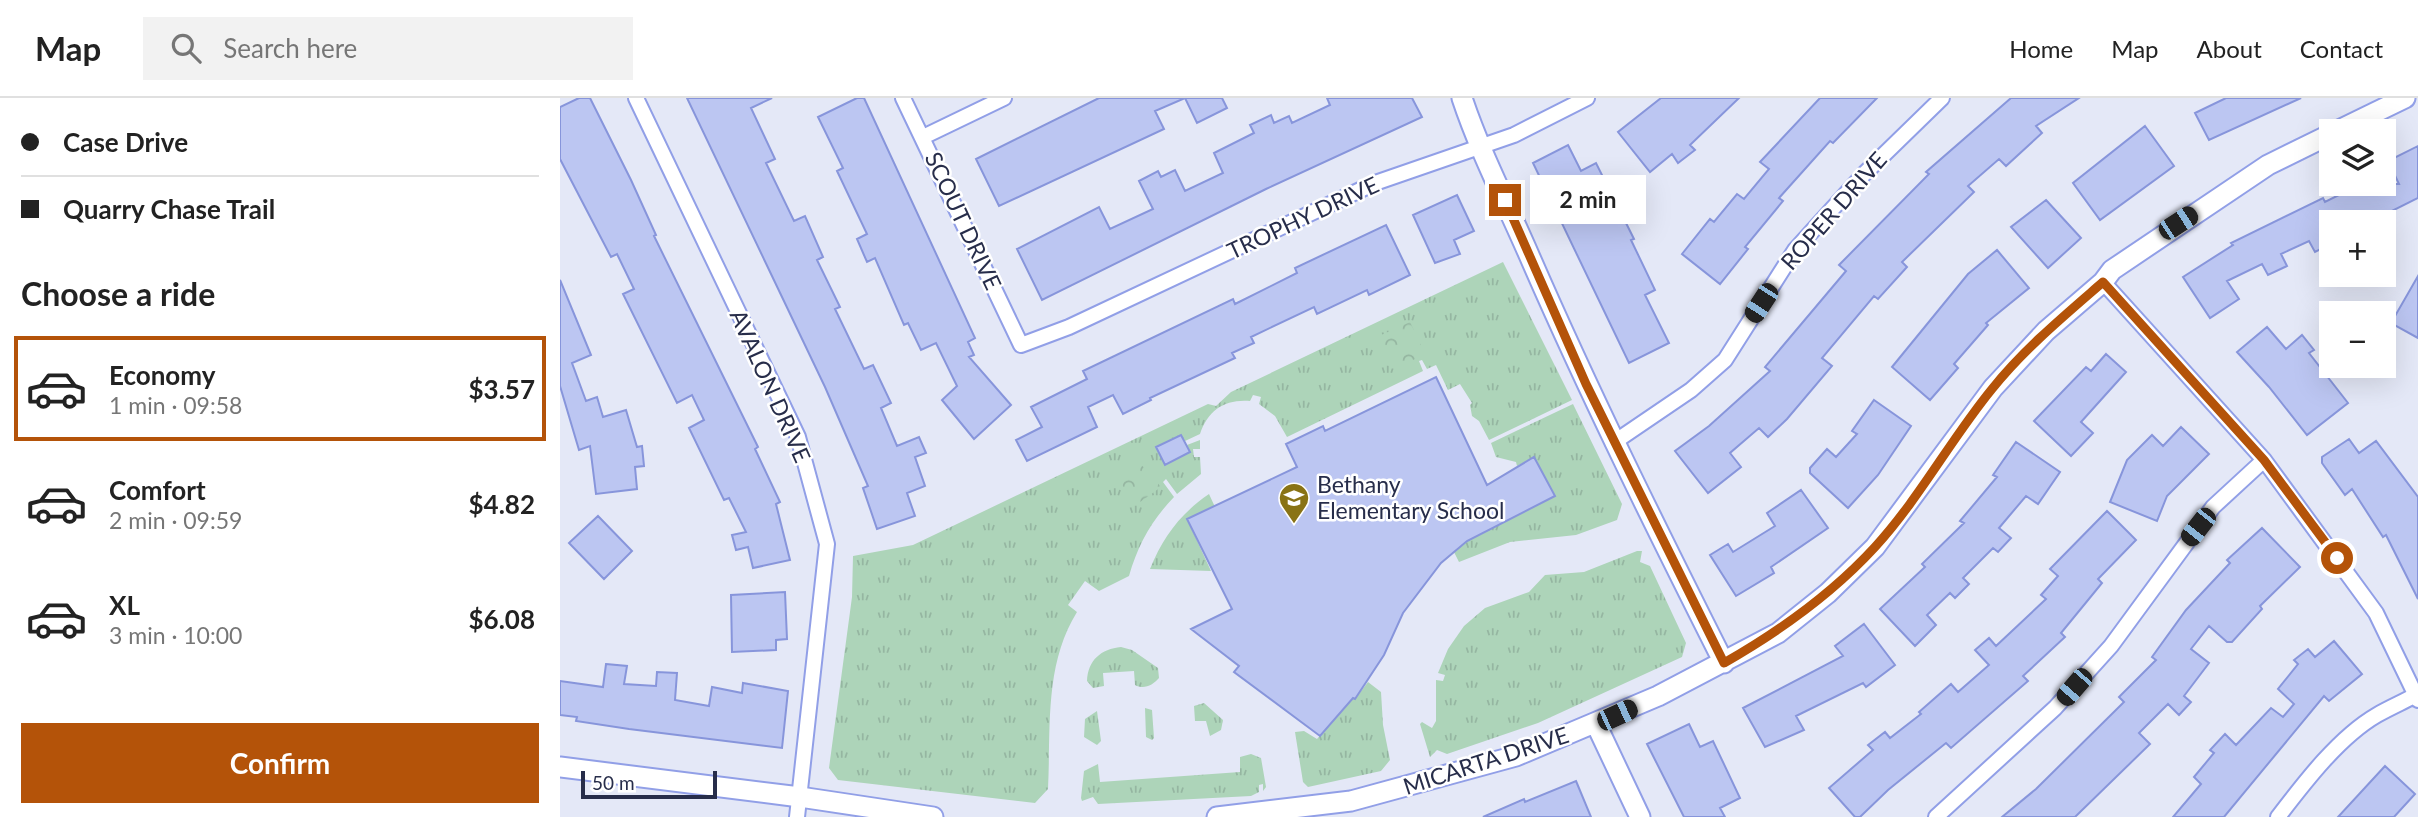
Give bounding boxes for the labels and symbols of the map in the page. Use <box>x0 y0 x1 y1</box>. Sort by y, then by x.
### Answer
street label: ROPER DRIVE <box>1774 146 1892 275</box>
street label: SCOUT DRIVE <box>920 147 1008 294</box>
street label: TROPHY DRIVE <box>1222 170 1383 264</box>
callout: 2 min <box>1530 176 1645 224</box>
route end <box>1489 184 1521 216</box>
car <box>2155 203 2202 243</box>
car <box>1741 280 1782 326</box>
street label: AVALON DRIVE <box>725 305 817 466</box>
place label: Bethany Elementary School <box>1317 470 1504 524</box>
school or university icon: Bethany Elementary School <box>1277 481 1311 525</box>
car <box>2177 504 2220 550</box>
route start <box>2321 542 2353 574</box>
car <box>2053 664 2096 710</box>
car <box>1594 697 1641 733</box>
street label: MICARTA DRIVE <box>1399 720 1572 800</box>
scale bar <box>581 768 718 800</box>

